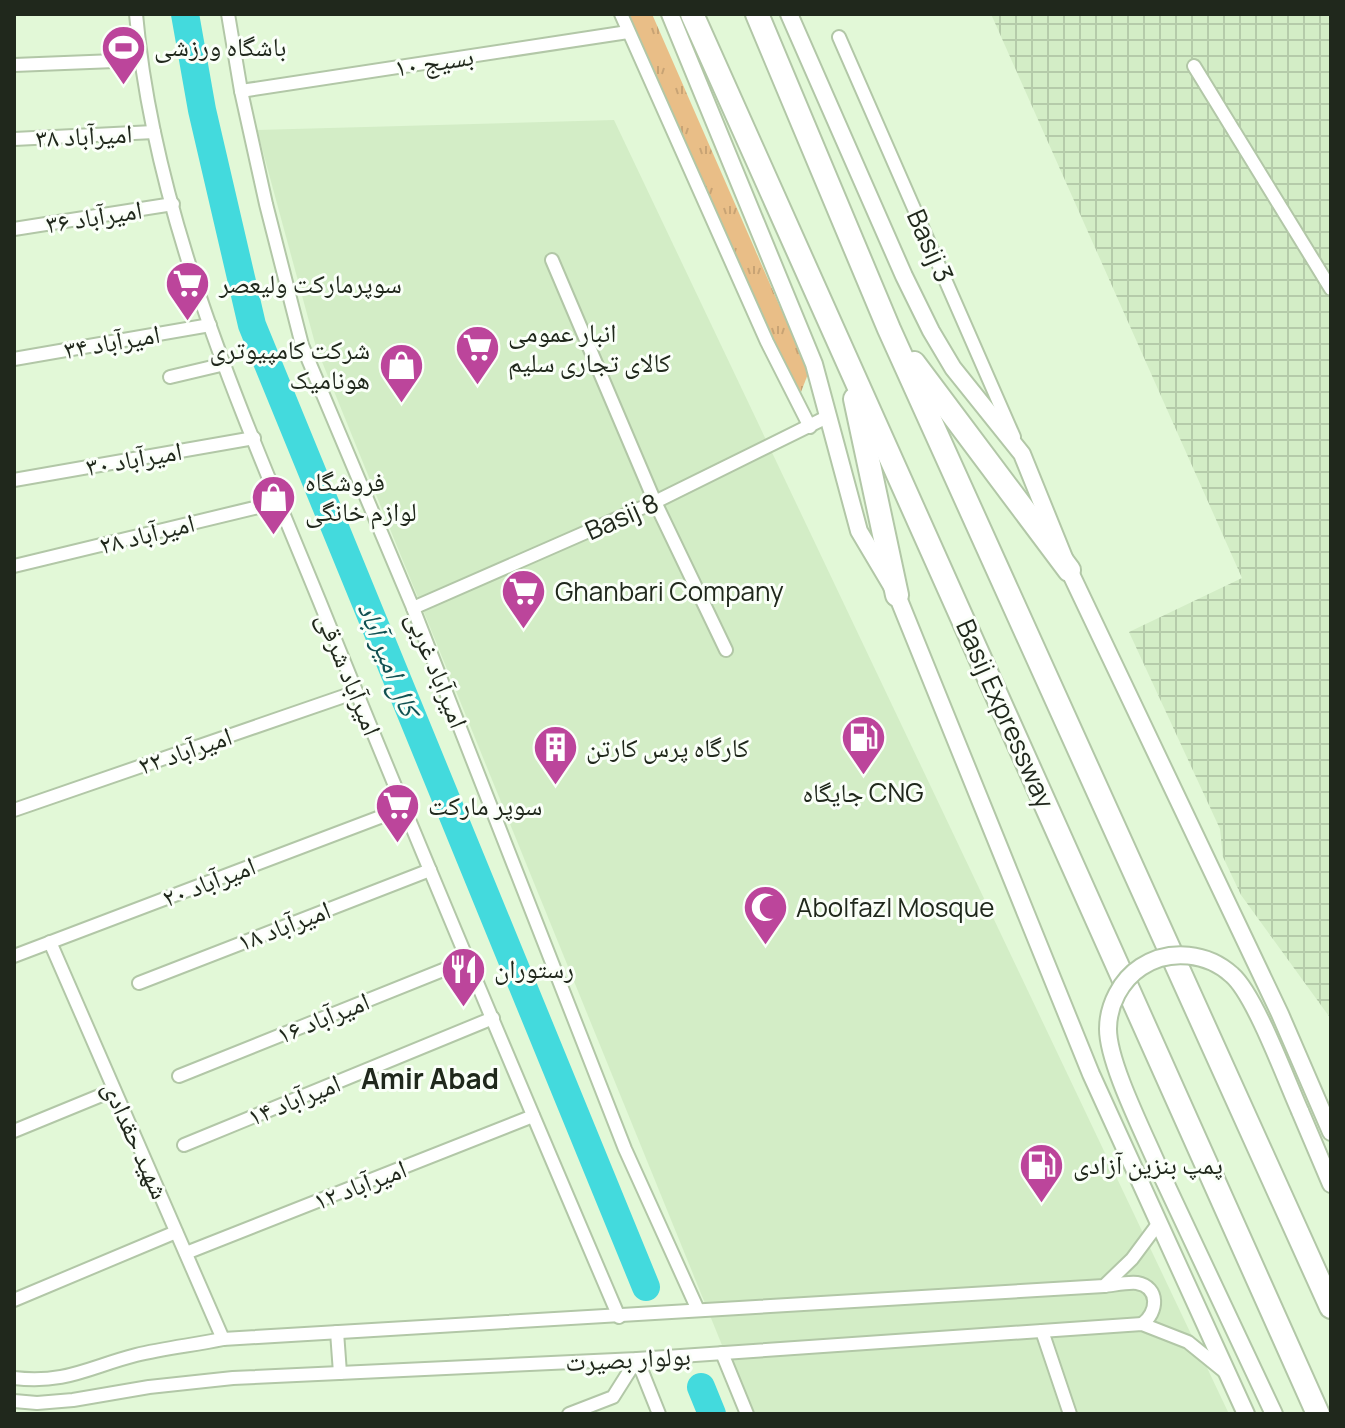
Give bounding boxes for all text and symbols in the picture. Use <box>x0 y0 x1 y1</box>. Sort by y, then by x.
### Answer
sports icon: باشگاه ورزشی <box>99 23 147 86</box>
place label: باشگاه ورزشی <box>154 28 286 64</box>
street label: بسیج ۱۰ <box>392 37 476 85</box>
street label: امیرآباد ۳۸ <box>34 114 133 156</box>
street label: امیرآباد ۳۶ <box>43 191 145 241</box>
street label: Basij 3 <box>899 203 963 288</box>
supermarket icon: سوپرمارکت ولیعصر <box>164 260 212 323</box>
place label: سوپرمارکت ولیعصر <box>218 265 402 301</box>
place label: انبار عمومی کالای تجاری سلیم <box>508 314 671 380</box>
street label: امیرآباد ۳۴ <box>61 315 163 367</box>
supermarket icon: انبار عمومی کالای تجاری سلیم <box>453 324 501 387</box>
place label: شرکت کامپیوتری هونامیک <box>210 331 370 397</box>
shop icon: شرکت کامپیوتری هونامیک <box>377 341 425 404</box>
street label: امیرآباد ۳۰ <box>83 432 185 484</box>
place label: فروشگاه لوازم خانگی <box>305 463 417 530</box>
shop icon: فروشگاه لوازم خانگی <box>250 473 298 536</box>
street label: Basij 8 <box>579 484 664 548</box>
street label: امیرآباد ۲۸ <box>95 504 198 562</box>
supermarket icon: Ghanbari Company <box>500 568 548 631</box>
place label: Ghanbari Company <box>555 573 784 609</box>
water label: کال امیر آباد <box>350 596 432 726</box>
street label: امیرآباد غربی <box>398 606 478 733</box>
street label: امیرآباد شرقی <box>309 607 391 741</box>
street label: Basij Expressway <box>948 613 1064 814</box>
fuel station icon: جایگاه CNG <box>839 714 887 777</box>
street label: امیرآباد ۲۲ <box>133 717 236 783</box>
building icon: کارگاه پرس کارتن <box>531 724 579 787</box>
place label: کارگاه پرس کارتن <box>586 729 749 765</box>
place label: جایگاه CNG <box>802 774 924 810</box>
supermarket icon: سوپر مارکت <box>373 782 421 845</box>
place label: سوپر مارکت <box>428 787 542 823</box>
street label: امیرآباد ۲۰ <box>157 847 260 915</box>
mosque icon: Abolfazl Mosque <box>741 884 789 947</box>
place label: Abolfazl Mosque <box>796 889 994 925</box>
street label: امیرآباد ۱۸ <box>232 891 335 959</box>
restaurant icon: رستوران <box>439 945 487 1008</box>
place label: رستوران <box>494 950 574 986</box>
street label: امیرآباد ۱۶ <box>271 982 374 1052</box>
district label: Amir Abad <box>361 1059 499 1097</box>
street label: امیرآباد ۱۴ <box>242 1064 345 1134</box>
street label: شهید حقدادی <box>95 1075 179 1204</box>
fuel station icon: پمپ بنزین آزادی <box>1018 1141 1066 1204</box>
place label: پمپ بنزین آزادی <box>1073 1146 1223 1182</box>
street label: امیرآباد ۱۲ <box>308 1150 411 1218</box>
street label: بولوار بصیرت <box>564 1337 692 1379</box>

